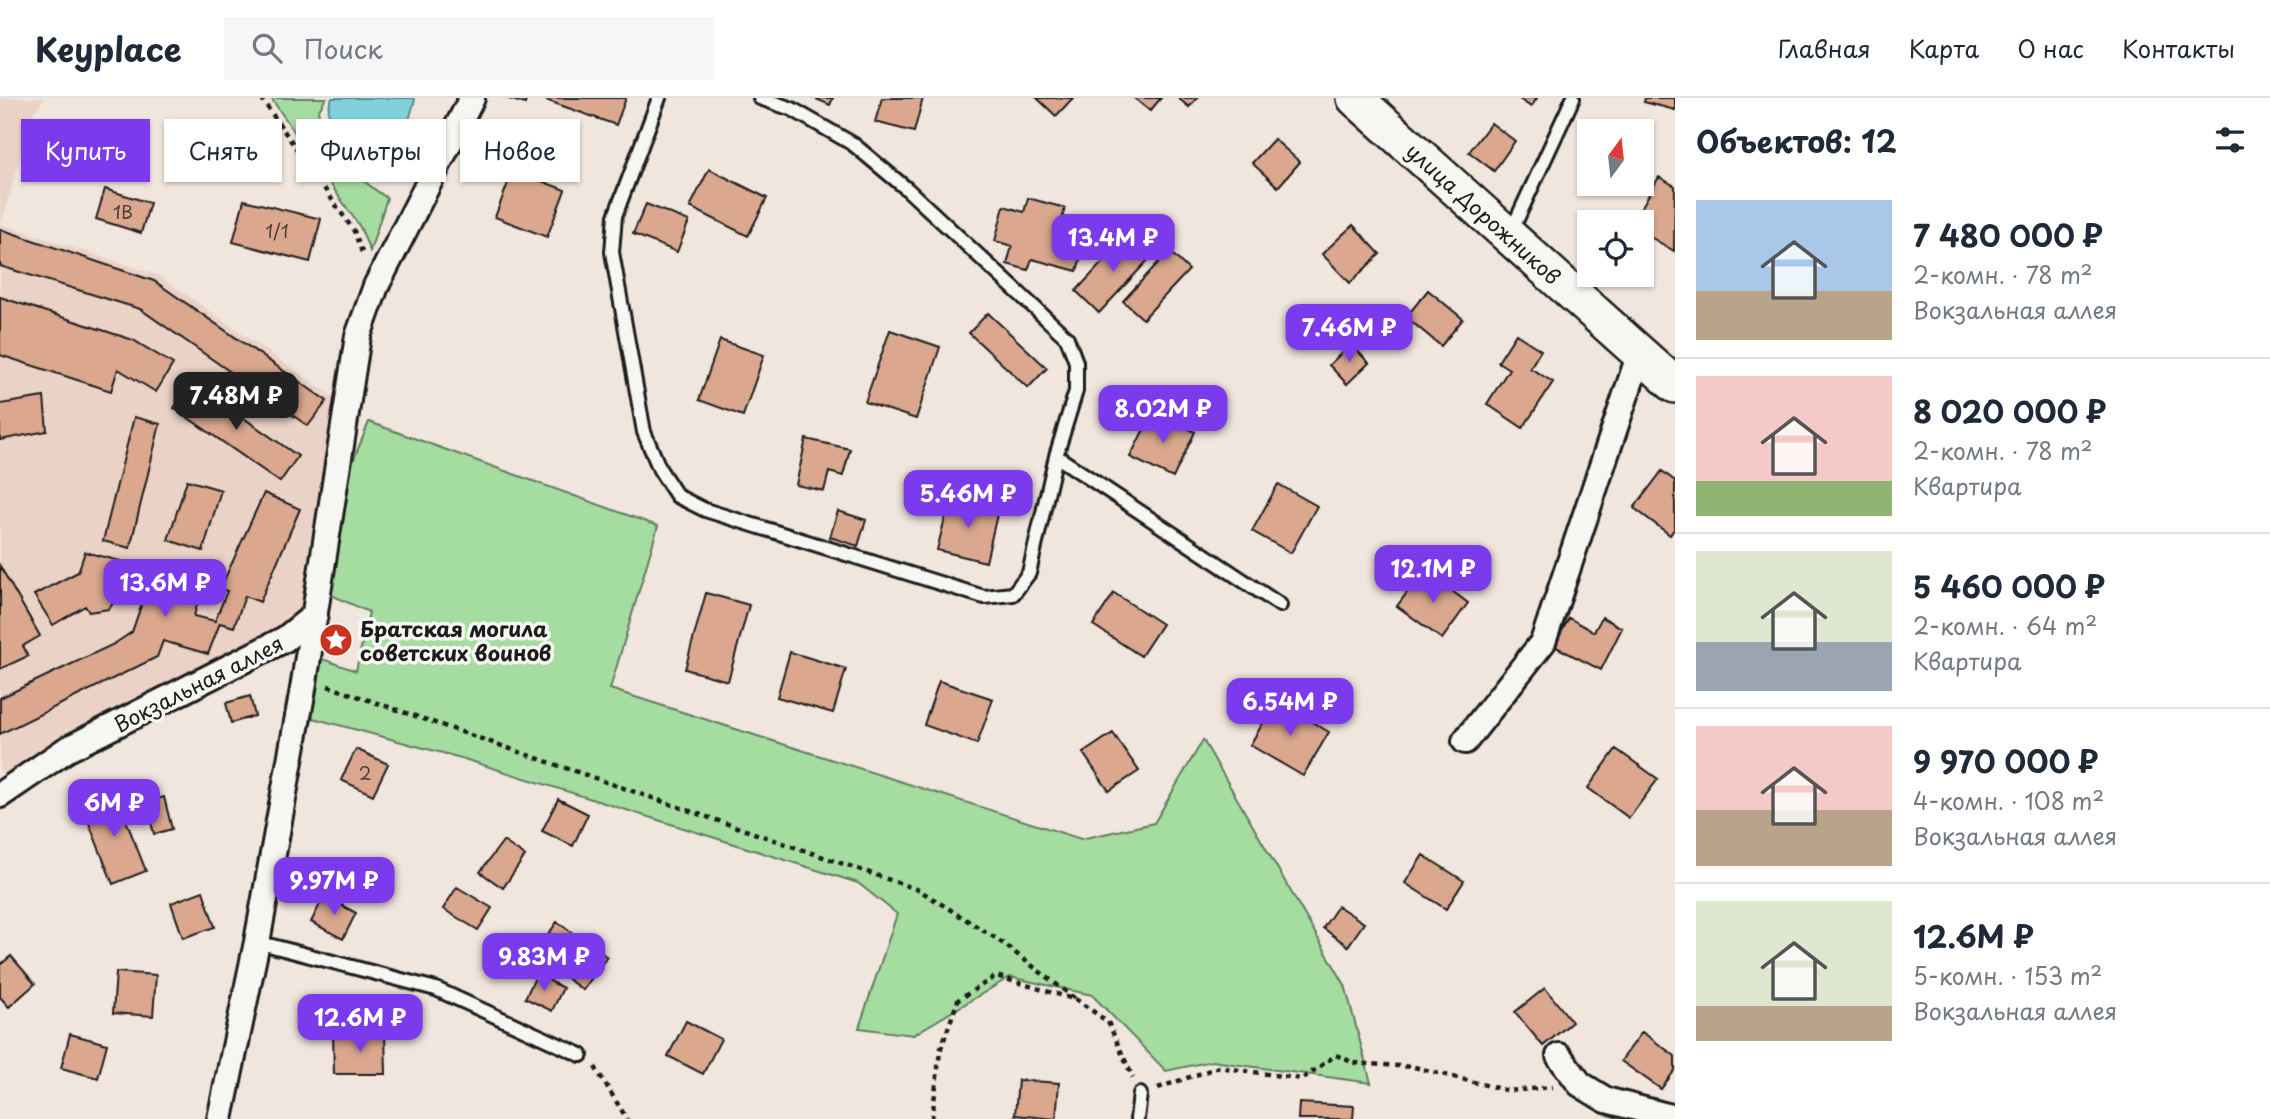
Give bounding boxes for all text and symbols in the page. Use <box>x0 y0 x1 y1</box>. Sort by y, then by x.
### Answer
search box <box>224 17 714 80</box>
text: Keyplace <box>35 23 182 73</box>
icon: search <box>248 29 286 67</box>
text: Поиск <box>304 29 383 68</box>
text: Главная <box>1778 30 1871 66</box>
text: Карта <box>1909 30 1979 66</box>
text: О нас <box>2017 30 2084 66</box>
text: Контакты <box>2122 30 2235 66</box>
text: Объектов: 12 <box>1696 118 1897 163</box>
chip: Купить <box>21 119 150 182</box>
chip: Снять <box>164 119 282 182</box>
chip: Фильтры <box>296 119 446 182</box>
chip: Новое <box>460 119 580 182</box>
north arrow <box>1577 119 1654 196</box>
map controls <box>1577 119 1654 287</box>
icon: filters <box>2211 121 2249 159</box>
street label: улица Дорожников <box>1399 135 1569 291</box>
house number: 1В <box>113 198 133 225</box>
button: locate <box>1577 210 1654 287</box>
text: 7 480 000 ₽ <box>1913 212 2103 257</box>
pin: 13.4M ₽ <box>1048 214 1178 274</box>
house number: 1/1 <box>265 217 289 244</box>
text: 13.4M ₽ <box>1068 219 1158 254</box>
icon: home <box>1752 228 1836 312</box>
text: 2-комн. · 78 m² <box>1913 257 2093 292</box>
text: Вокзальная аллея <box>1913 292 2117 327</box>
pin: 7.46M ₽ <box>1284 304 1414 364</box>
text: 7.46M ₽ <box>1302 309 1396 344</box>
pin: 7.48M ₽ <box>171 372 301 432</box>
text: 7.48M ₽ <box>189 377 283 412</box>
pin: 8.02M ₽ <box>1098 386 1228 445</box>
text: 8 020 000 ₽ <box>1913 388 2106 433</box>
text: 8.02M ₽ <box>1114 390 1212 425</box>
icon: home <box>1752 404 1836 488</box>
text: 2-комн. · 78 m² <box>1913 433 2093 468</box>
text: Квартира <box>1913 468 2021 503</box>
pin: 5.46M ₽ <box>903 470 1033 530</box>
text: 5.46M ₽ <box>920 475 1016 510</box>
pin: 12.1M ₽ <box>1368 546 1498 605</box>
text: 12.1M ₽ <box>1390 550 1476 585</box>
pin: 13.6M ₽ <box>100 560 230 619</box>
text: 5 460 000 ₽ <box>1913 563 2105 608</box>
text: 13.6M ₽ <box>119 564 211 599</box>
icon: home <box>1752 579 1836 663</box>
text: 2-комн. · 64 m² <box>1913 608 2097 643</box>
place label: Братская могила советских воинов <box>360 612 552 668</box>
place icon: Братская могила советских воинов <box>317 621 355 659</box>
street label: Вокзальная аллея <box>108 626 288 740</box>
text: Квартира <box>1913 643 2021 678</box>
pin: 6.54M ₽ <box>1225 678 1355 738</box>
text: 6.54M ₽ <box>1243 683 1337 718</box>
text: 9 970 000 ₽ <box>1913 738 2098 783</box>
icon: home <box>1752 754 1836 838</box>
house number: 2 <box>359 759 371 786</box>
pin: 6M ₽ <box>73 780 155 839</box>
text: 4-комн. · 108 m² <box>1913 783 2104 818</box>
text: 6M ₽ <box>84 784 144 819</box>
text: Вокзальная аллея <box>1913 818 2117 853</box>
pin: 9.97M ₽ <box>269 858 399 917</box>
text: 9.97M ₽ <box>290 862 378 897</box>
text: 12.6M ₽ <box>1913 913 2034 958</box>
icon: home <box>1752 929 1836 1013</box>
pin: 9.83M ₽ <box>479 934 609 993</box>
text: 9.83M ₽ <box>498 938 590 973</box>
text: 5-комн. · 153 m² <box>1913 958 2102 993</box>
text: Вокзальная аллея <box>1913 993 2117 1028</box>
pin: 12.6M ₽ <box>295 995 425 1054</box>
text: 12.6M ₽ <box>314 999 406 1034</box>

